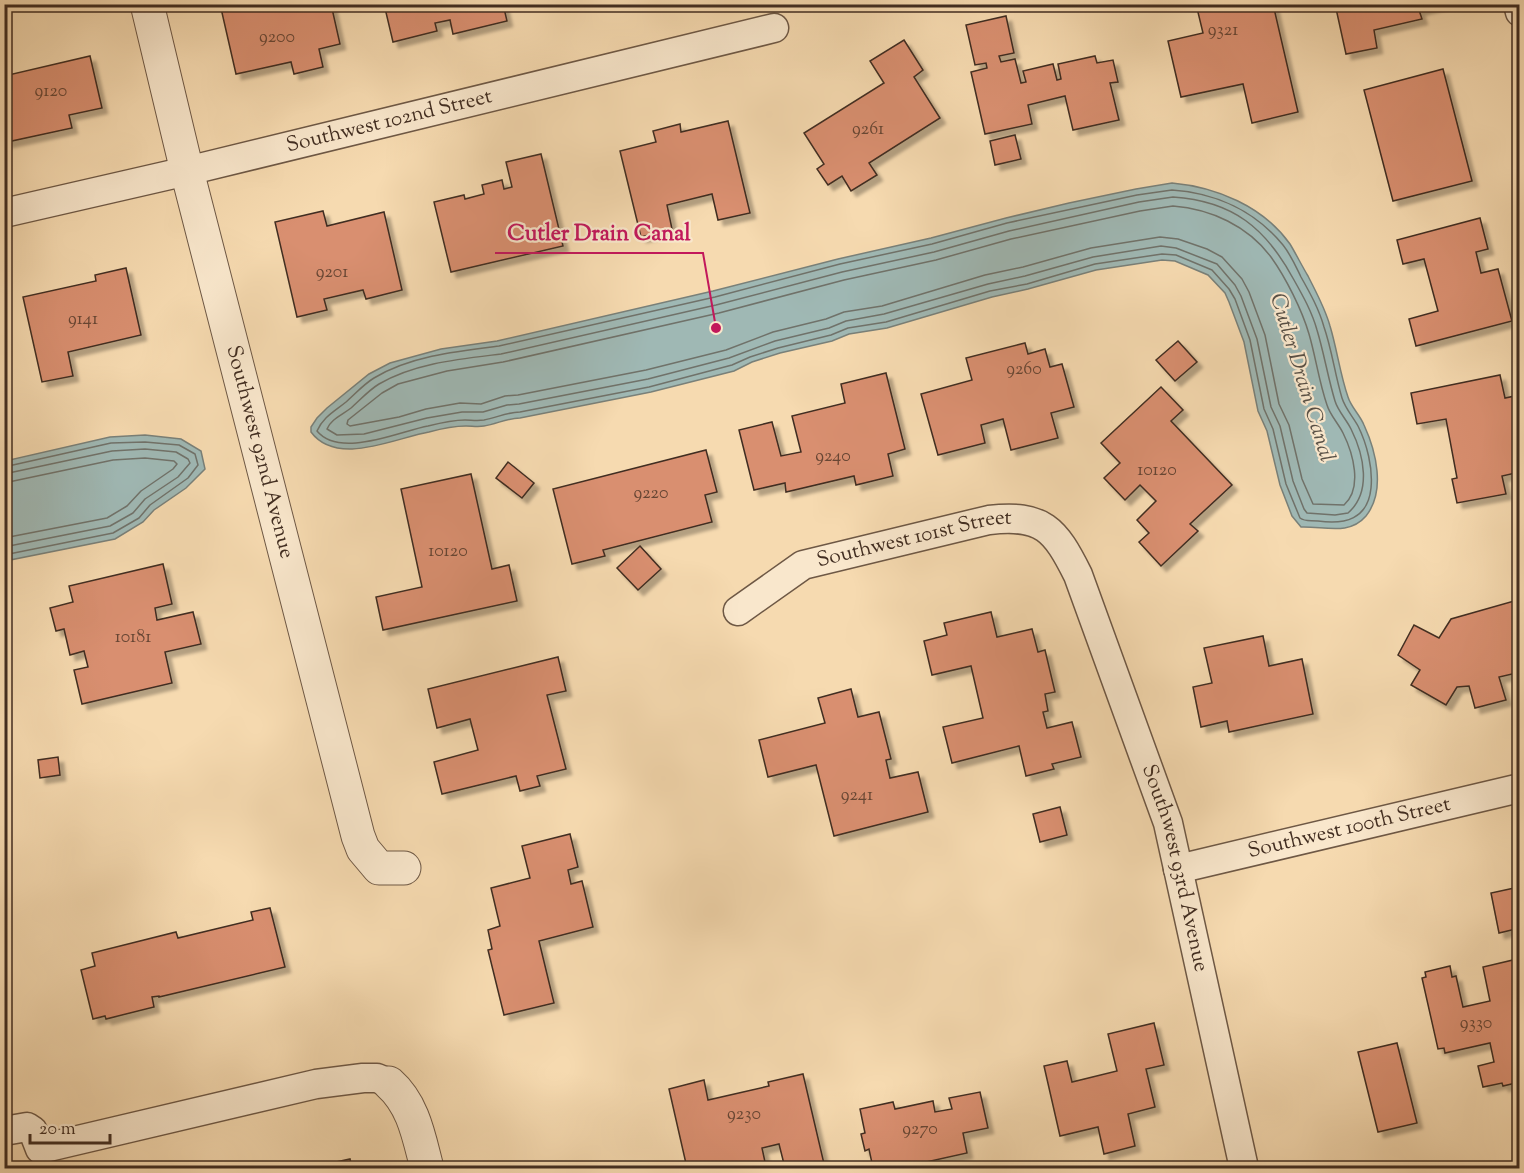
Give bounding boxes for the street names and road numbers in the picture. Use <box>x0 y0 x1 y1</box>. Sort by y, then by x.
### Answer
street label: Southwest 102nd Street <box>283 82 495 161</box>
street label: Southwest 92nd Avenue <box>217 342 301 562</box>
street label: Southwest 101st Street <box>814 504 1012 576</box>
street label: Southwest 93rd Avenue <box>1133 760 1215 975</box>
street label: Southwest 100th Street <box>1245 790 1454 867</box>

